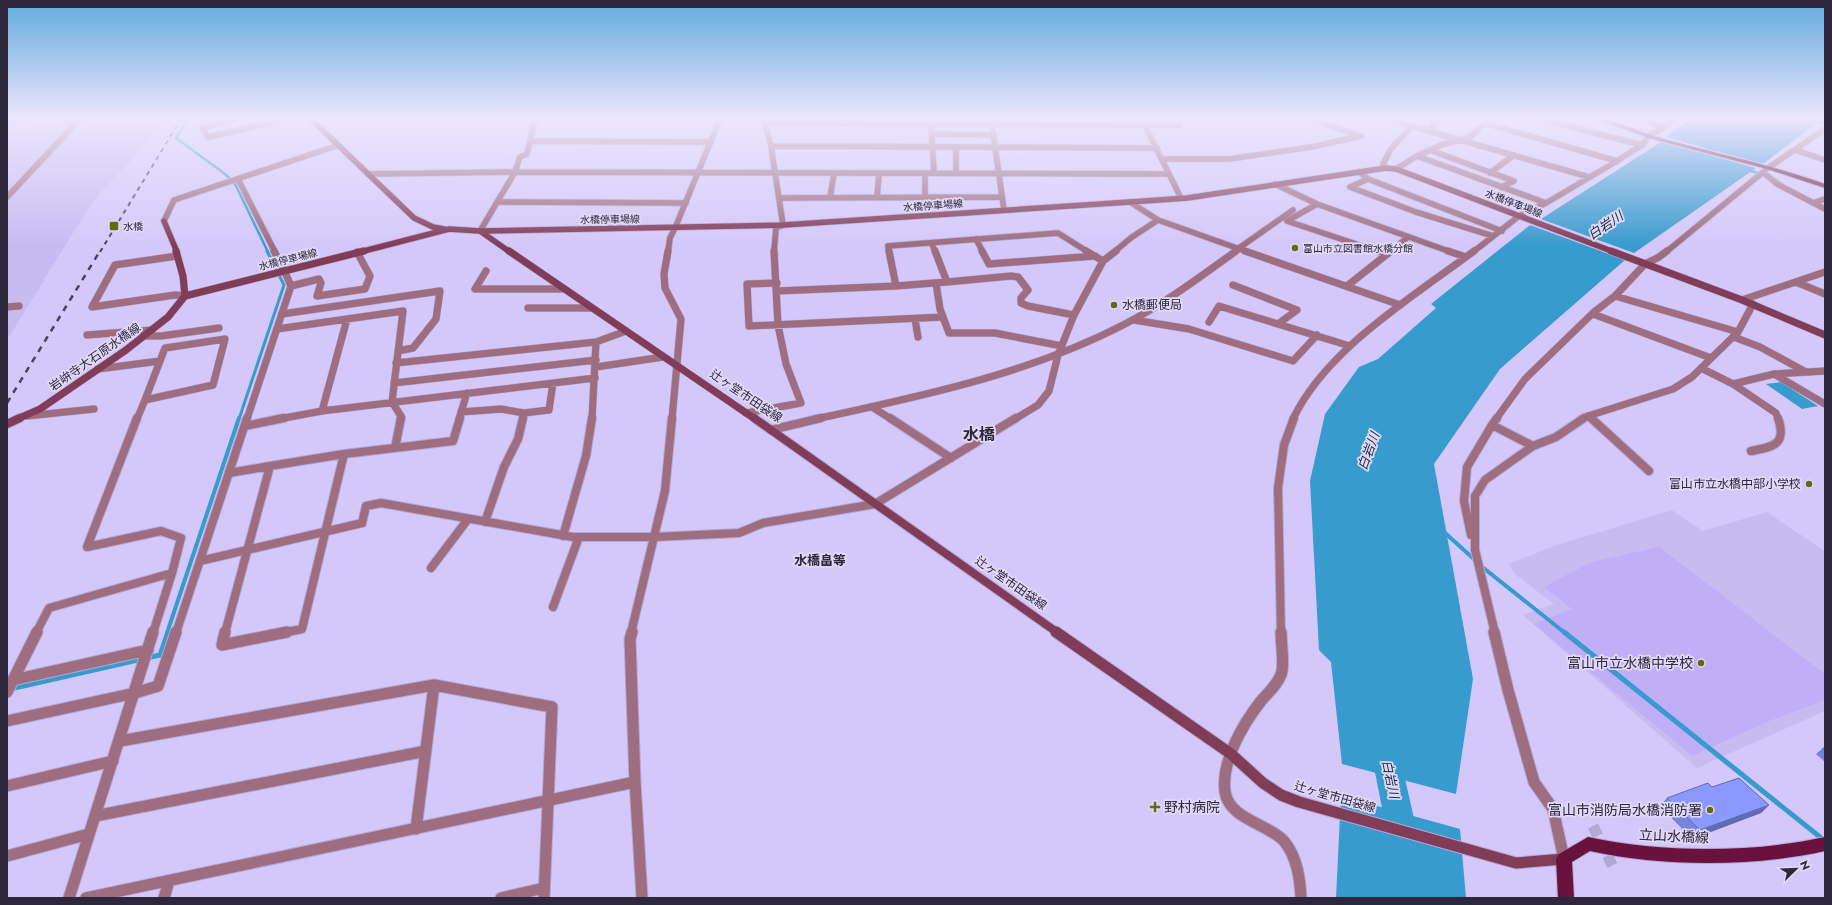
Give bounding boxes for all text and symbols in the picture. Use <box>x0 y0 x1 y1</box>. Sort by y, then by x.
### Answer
street label: 水橋停車場線 <box>1483 186 1545 221</box>
street label: 水橋停車場線 <box>903 196 963 215</box>
water label: 白岩川 <box>1584 206 1628 244</box>
street label: 水橋停車場線 <box>580 211 640 228</box>
place label: 水橋 <box>123 219 143 234</box>
marker: 水橋 <box>108 220 120 232</box>
place label: 富山市立図書館水橋分館 <box>1303 241 1413 256</box>
marker: 富山市立図書館水橋分館 <box>1290 243 1300 253</box>
street label: 水橋停車場線 <box>257 245 319 274</box>
place label: 水橋郵便局 <box>1122 296 1182 314</box>
marker: 水橋郵便局 <box>1109 300 1119 310</box>
street label: 岩峅寺大石原水橋線 <box>46 319 144 395</box>
street label: 辻ヶ堂市田袋線 <box>706 365 786 427</box>
district label: 水橋 <box>963 423 995 446</box>
water label: 白岩川 <box>1353 428 1385 473</box>
place label: 富山市立水橋中部小学校 <box>1669 475 1801 493</box>
marker: 富山市立水橋中部小学校 <box>1804 479 1814 489</box>
district label: 水橋畠等 <box>794 551 846 570</box>
street label: 辻ヶ堂市田袋線 <box>971 552 1051 614</box>
place label: 富山市立水橋中学校 <box>1567 653 1693 673</box>
marker: 富山市立水橋中学校 <box>1696 658 1706 668</box>
water label: 白岩川 <box>1377 758 1404 802</box>
street label: 辻ヶ堂市田袋線 <box>1292 777 1378 817</box>
place label: 野村病院 <box>1164 797 1220 817</box>
place label: 富山市消防局水橋消防署 <box>1548 800 1702 820</box>
marker: 野村病院 <box>1149 801 1161 813</box>
marker: 富山市消防局水橋消防署 <box>1705 805 1715 815</box>
street label: 立山水橋線 <box>1639 824 1709 848</box>
north arrow <box>1776 849 1816 889</box>
text: N <box>1796 858 1814 872</box>

